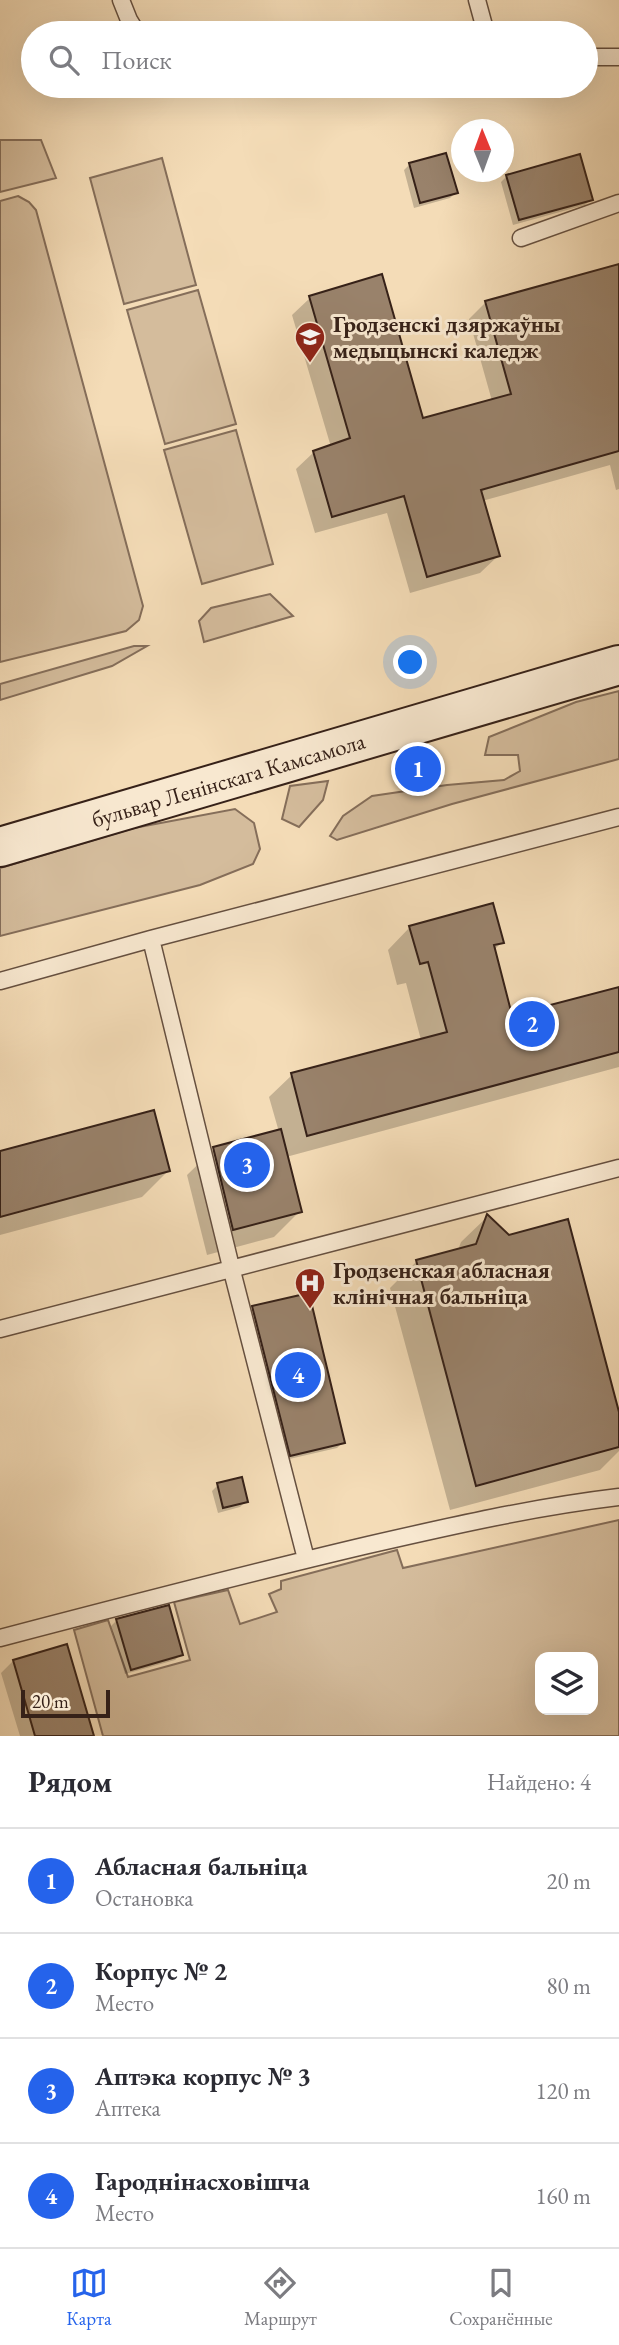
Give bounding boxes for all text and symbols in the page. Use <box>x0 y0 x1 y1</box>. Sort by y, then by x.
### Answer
search box <box>21 21 598 98</box>
icon: search <box>45 41 83 79</box>
text: Поиск <box>101 43 172 77</box>
north arrow <box>451 119 514 182</box>
place label: Гродзенскі дзяржаўны медыцынскі каледж <box>333 309 561 365</box>
school or university icon: Гродзенскі дзяржаўны медыцынскі каледж <box>293 320 327 364</box>
your location <box>393 645 427 679</box>
street label: бульвар Ленінскага Камсамола <box>88 725 369 834</box>
pin: 1 <box>395 743 441 795</box>
pin: 2 <box>509 998 555 1050</box>
pin: 3 <box>224 1139 270 1191</box>
place label: Гродзенская абласная клінічная бальніца <box>333 1255 550 1311</box>
hospital icon: Гродзенская абласная клінічная бальніца <box>293 1266 327 1310</box>
pin: 4 <box>275 1349 321 1401</box>
map controls <box>535 1652 598 1715</box>
button: layers <box>535 1652 598 1715</box>
scale bar <box>21 1687 110 1719</box>
text: 20 m <box>32 1689 69 1714</box>
text: Рядом <box>28 1762 112 1801</box>
text: Найдено: 4 <box>487 1767 591 1797</box>
text: Абласная бальніца <box>95 1849 308 1883</box>
text: 1 <box>45 1866 57 1896</box>
text: 20 m <box>546 1866 591 1896</box>
text: Остановка <box>95 1883 193 1913</box>
text: Корпус № 2 <box>95 1954 227 1988</box>
text: 2 <box>45 1971 57 2001</box>
text: 80 m <box>546 1971 591 2001</box>
text: Место <box>95 1988 154 2018</box>
text: Аптэка корпус № 3 <box>95 2059 311 2093</box>
text: 3 <box>45 2076 57 2106</box>
text: 120 m <box>535 2076 591 2106</box>
text: Аптека <box>95 2093 161 2123</box>
text: Гароднінасховішча <box>95 2164 310 2198</box>
text: 4 <box>45 2181 57 2211</box>
text: 160 m <box>535 2181 591 2211</box>
text: Место <box>95 2198 154 2228</box>
tab: Карта <box>66 2264 112 2331</box>
tab: Маршрут <box>244 2264 317 2331</box>
tab: Сохранённые <box>449 2264 553 2331</box>

